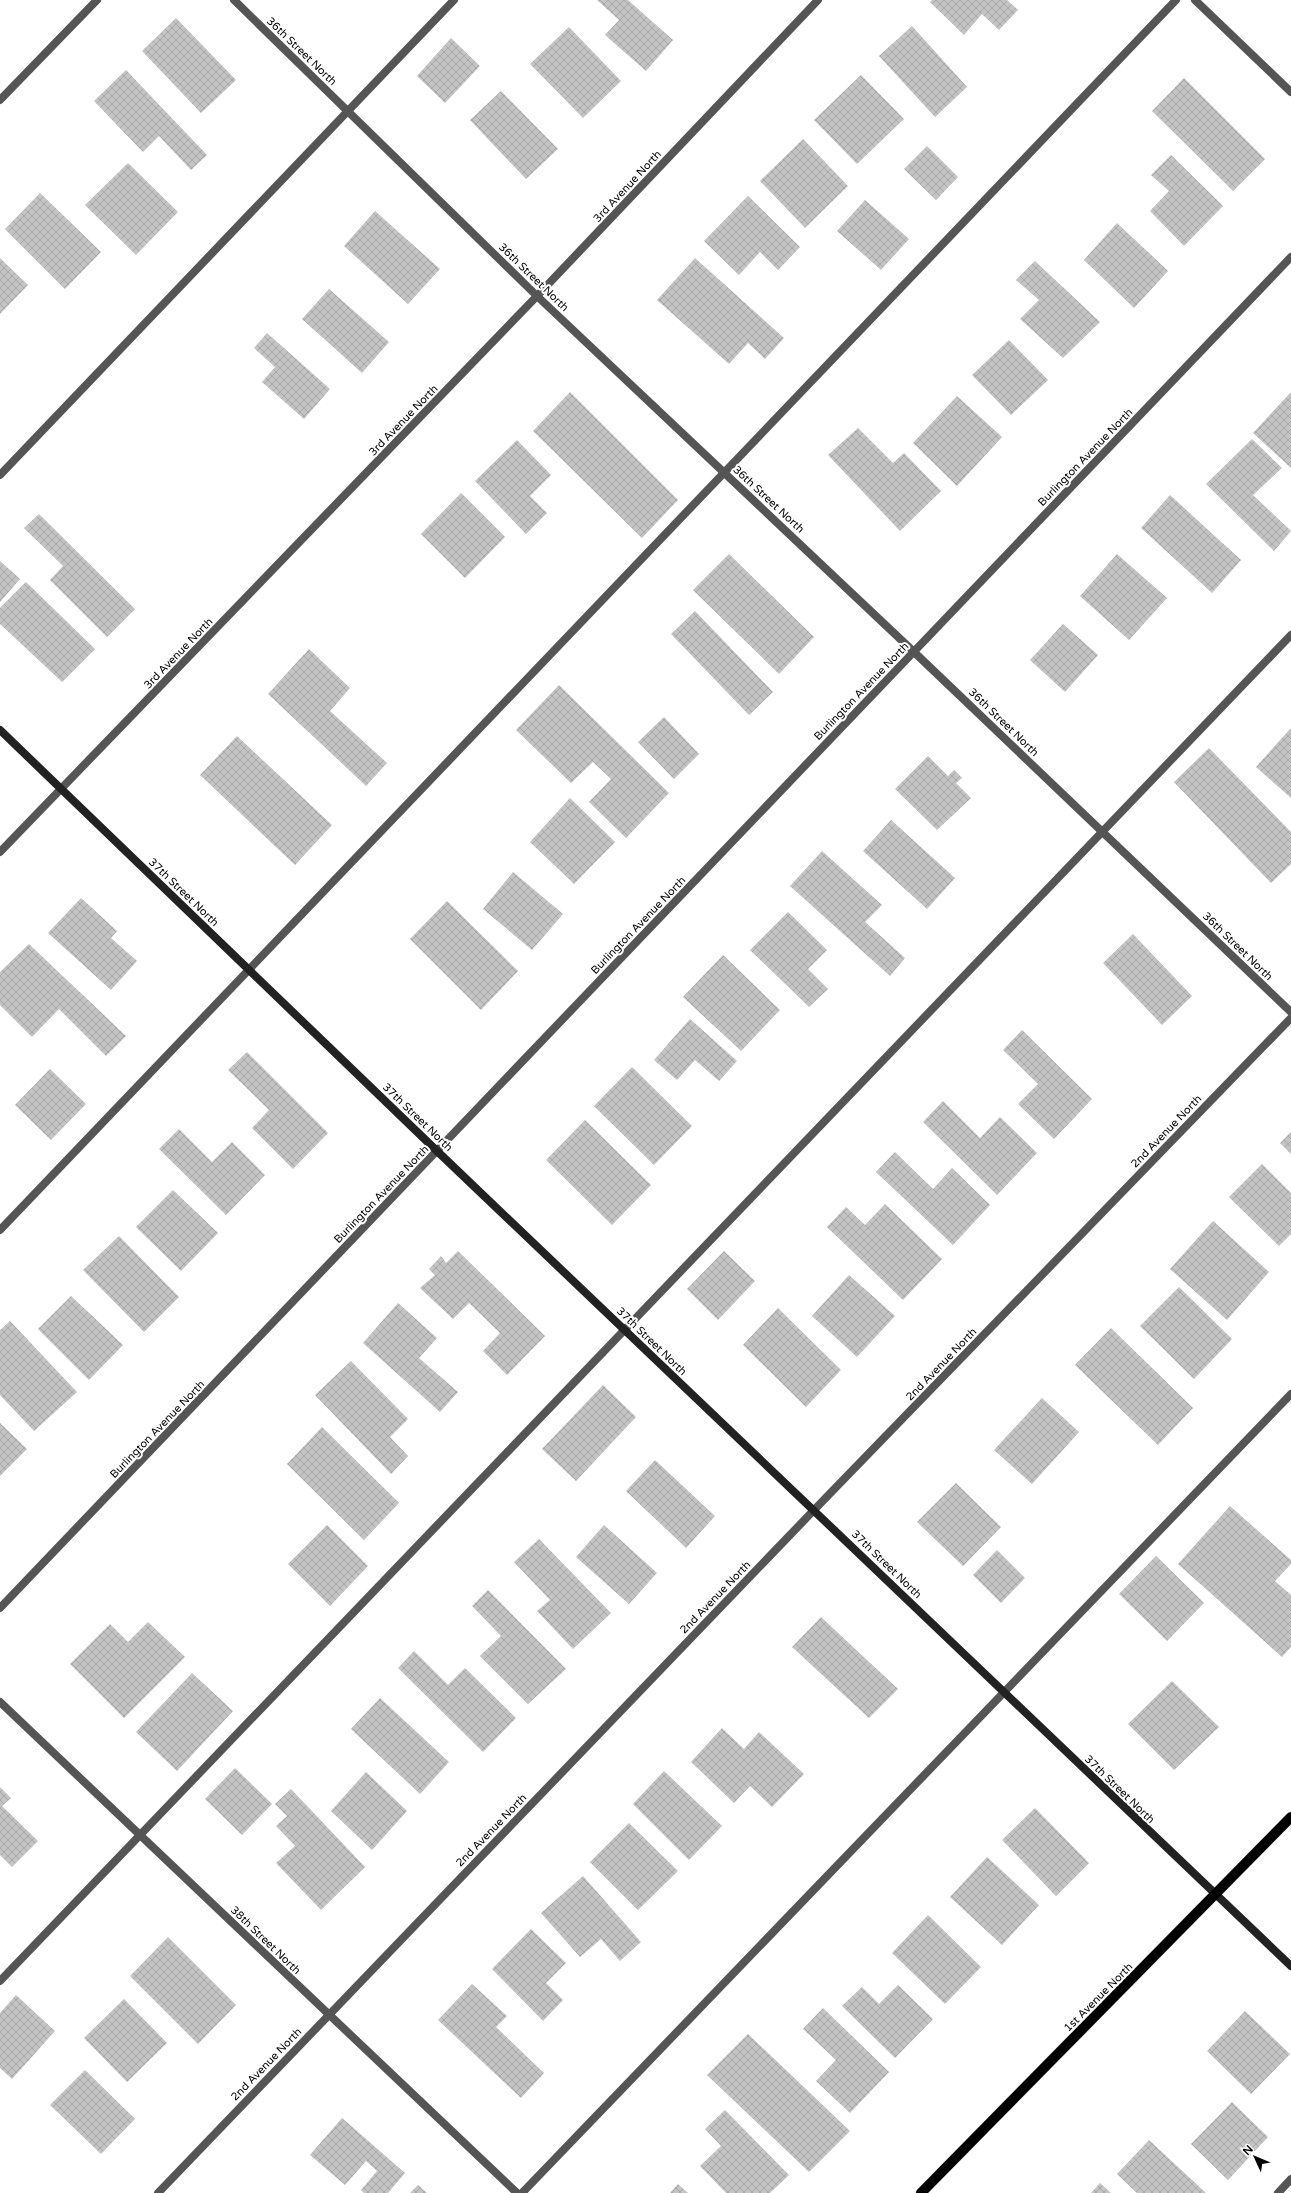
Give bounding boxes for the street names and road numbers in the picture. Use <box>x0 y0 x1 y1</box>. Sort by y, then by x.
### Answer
street label: 36th Street North <box>264 15 339 88</box>
street label: 3rd Avenue North <box>591 148 664 225</box>
street label: 36th Street North <box>496 241 571 314</box>
street label: 3rd Avenue North <box>366 382 440 458</box>
street label: Burlington Avenue North <box>1035 406 1135 509</box>
street label: 36th Street North <box>730 463 807 536</box>
street label: 3rd Avenue North <box>141 615 215 691</box>
street label: Burlington Avenue North <box>811 640 911 743</box>
street label: 36th Street North <box>966 686 1041 759</box>
street label: 37th Street North <box>146 856 221 929</box>
street label: Burlington Avenue North <box>588 874 688 977</box>
street label: 36th Street North <box>1200 910 1275 983</box>
street label: 37th Street North <box>380 1081 455 1154</box>
street label: 2nd Avenue North <box>1128 1092 1204 1170</box>
street label: Burlington Avenue North <box>331 1143 431 1246</box>
street label: 37th Street North <box>614 1305 689 1378</box>
street label: 2nd Avenue North <box>903 1325 979 1403</box>
street label: Burlington Avenue North <box>107 1378 207 1481</box>
street label: 37th Street North <box>849 1528 924 1601</box>
street label: 2nd Avenue North <box>677 1558 753 1636</box>
street label: 37th Street North <box>1082 1753 1157 1826</box>
street label: 2nd Avenue North <box>453 1791 529 1869</box>
street label: 38th Street North <box>228 1904 303 1977</box>
street label: 1st Avenue North <box>1061 1960 1135 2034</box>
street label: 2nd Avenue North <box>228 2025 304 2103</box>

